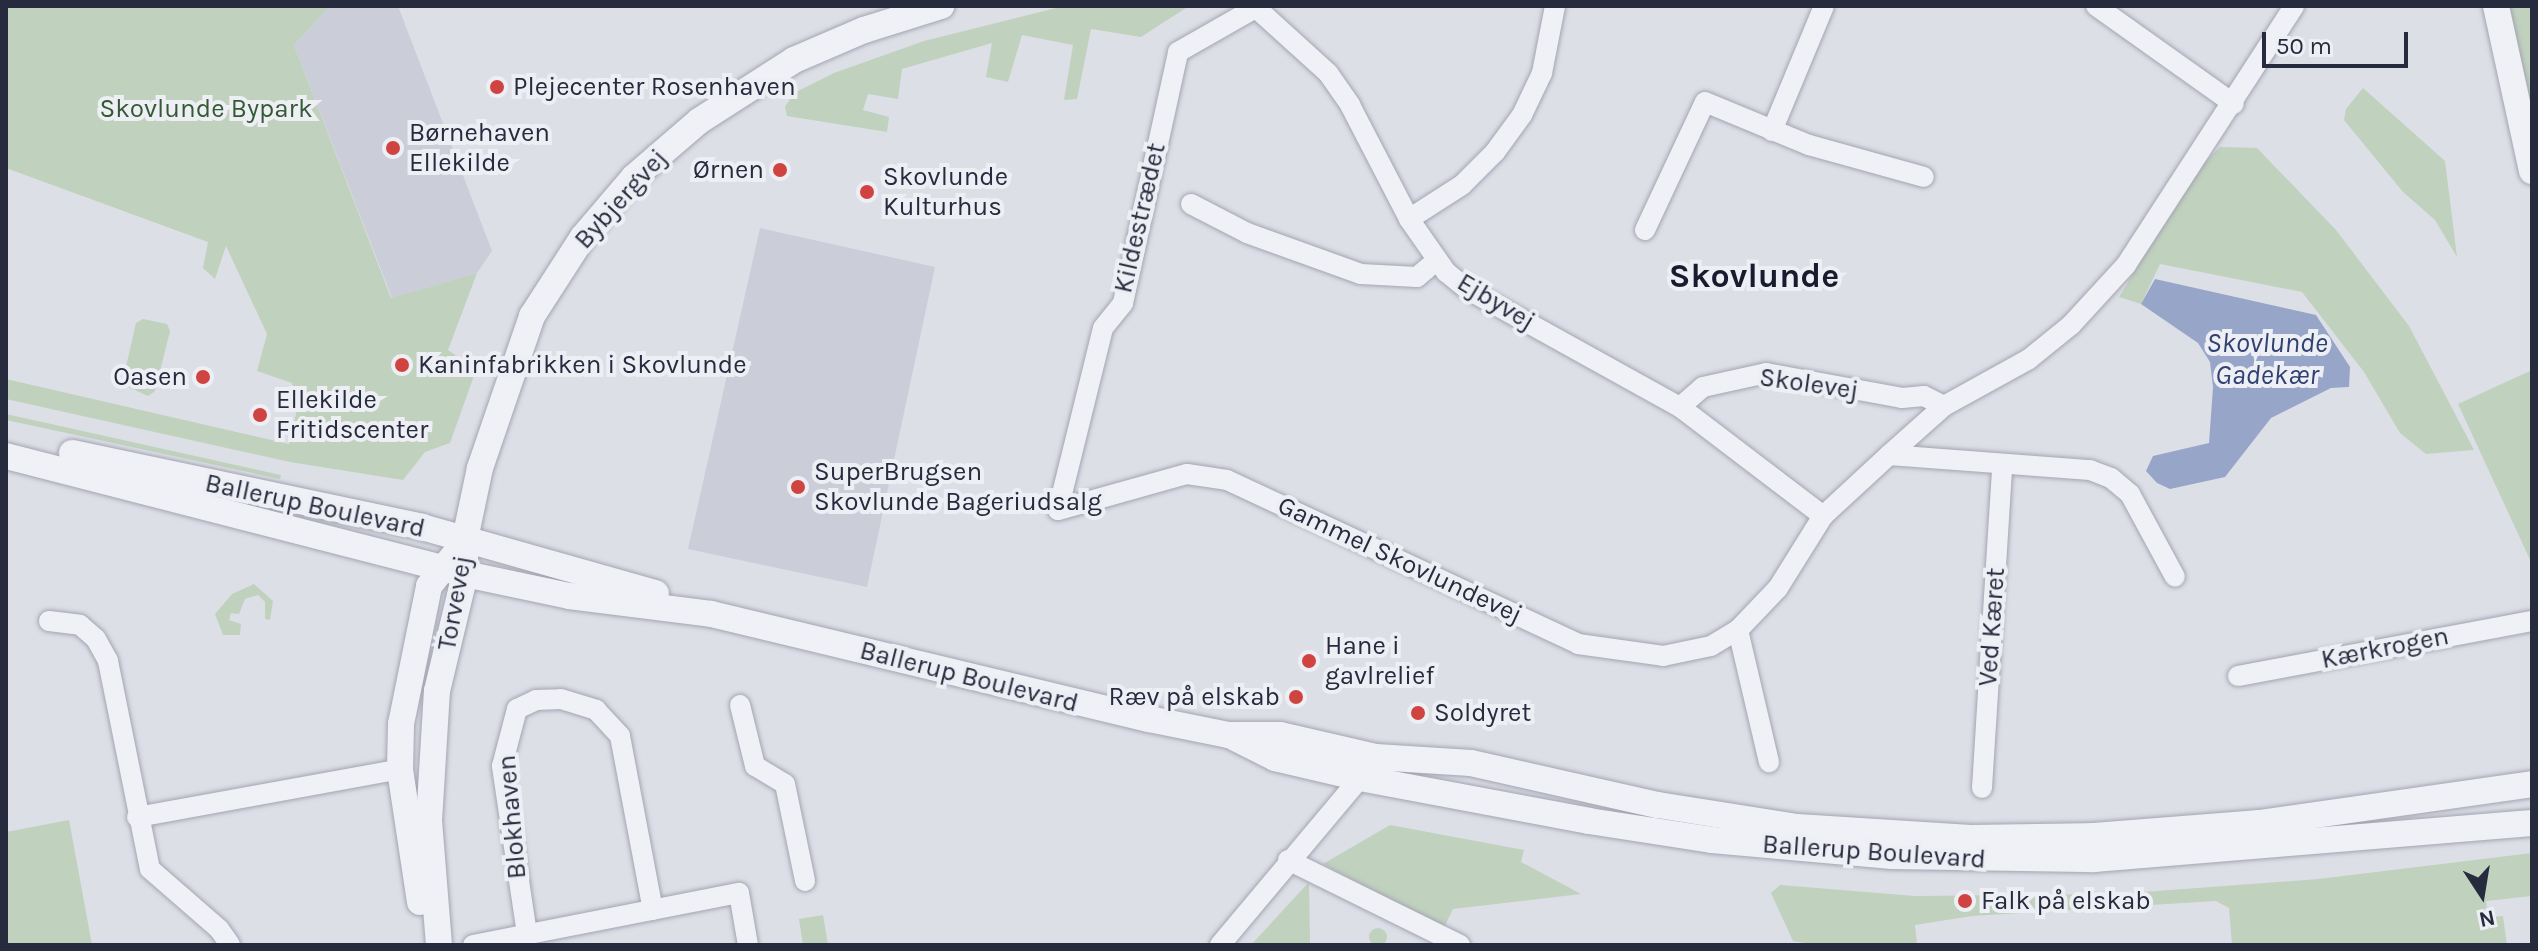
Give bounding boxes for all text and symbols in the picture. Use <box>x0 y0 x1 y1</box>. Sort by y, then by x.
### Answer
scale bar <box>2266 16 2412 66</box>
text: 50 m <box>2276 32 2332 60</box>
place label: Plejecenter Rosenhaven <box>513 71 796 103</box>
marker: Plejecenter Rosenhaven <box>488 78 506 96</box>
park label: Skovlunde Bypark <box>99 93 313 125</box>
place label: Børnehaven Ellekilde <box>409 117 550 178</box>
marker: Børnehaven Ellekilde <box>384 139 402 157</box>
street label: Kildestrædet <box>1108 140 1172 296</box>
street label: Bybjergvej <box>568 143 674 255</box>
place label: Ørnen <box>693 154 764 186</box>
marker: Ørnen <box>771 161 789 179</box>
place label: Skovlunde Kulturhus <box>883 161 1008 222</box>
marker: Skovlunde Kulturhus <box>858 183 876 201</box>
district label: Skovlunde <box>1669 257 1839 297</box>
street label: Ejbyvej <box>1452 267 1540 337</box>
water label: Skovlunde Gadekær <box>2206 326 2328 392</box>
place label: Kaninfabrikken i Skovlunde <box>418 349 747 381</box>
marker: Kaninfabrikken i Skovlunde <box>393 356 411 374</box>
place label: Oasen <box>113 361 187 393</box>
street label: Skolevej <box>1757 362 1861 406</box>
marker: Oasen <box>194 368 212 386</box>
place label: Ellekilde Fritidscenter <box>276 384 428 446</box>
marker: Ellekilde Fritidscenter <box>251 406 269 424</box>
place label: SuperBrugsen Skovlunde Bageriudsalg <box>814 456 1102 518</box>
street label: Ballerup Boulevard <box>202 467 428 545</box>
marker: SuperBrugsen Skovlunde Bageriudsalg <box>789 478 807 496</box>
street label: Gammel Skovlundevej <box>1273 490 1527 630</box>
street label: Torvevej <box>431 553 479 653</box>
street label: Ved Kæret <box>1972 567 2012 687</box>
street label: Kærkrogen <box>2319 620 2451 676</box>
place label: Hane i gavlrelief <box>1325 630 1434 692</box>
street label: Ballerup Boulevard <box>857 635 1081 719</box>
marker: Hane i gavlrelief <box>1300 652 1318 670</box>
place label: Ræv på elskab <box>1108 681 1280 713</box>
marker: Ræv på elskab <box>1287 688 1305 706</box>
place label: Soldyret <box>1434 697 1531 729</box>
marker: Soldyret <box>1409 704 1427 722</box>
street label: Blokhaven <box>491 754 533 880</box>
street label: Ballerup Boulevard <box>1761 829 1987 875</box>
north arrow <box>2442 855 2522 935</box>
place label: Falk på elskab <box>1981 885 2151 917</box>
marker: Falk på elskab <box>1956 892 1974 910</box>
text: N <box>2477 904 2497 933</box>

